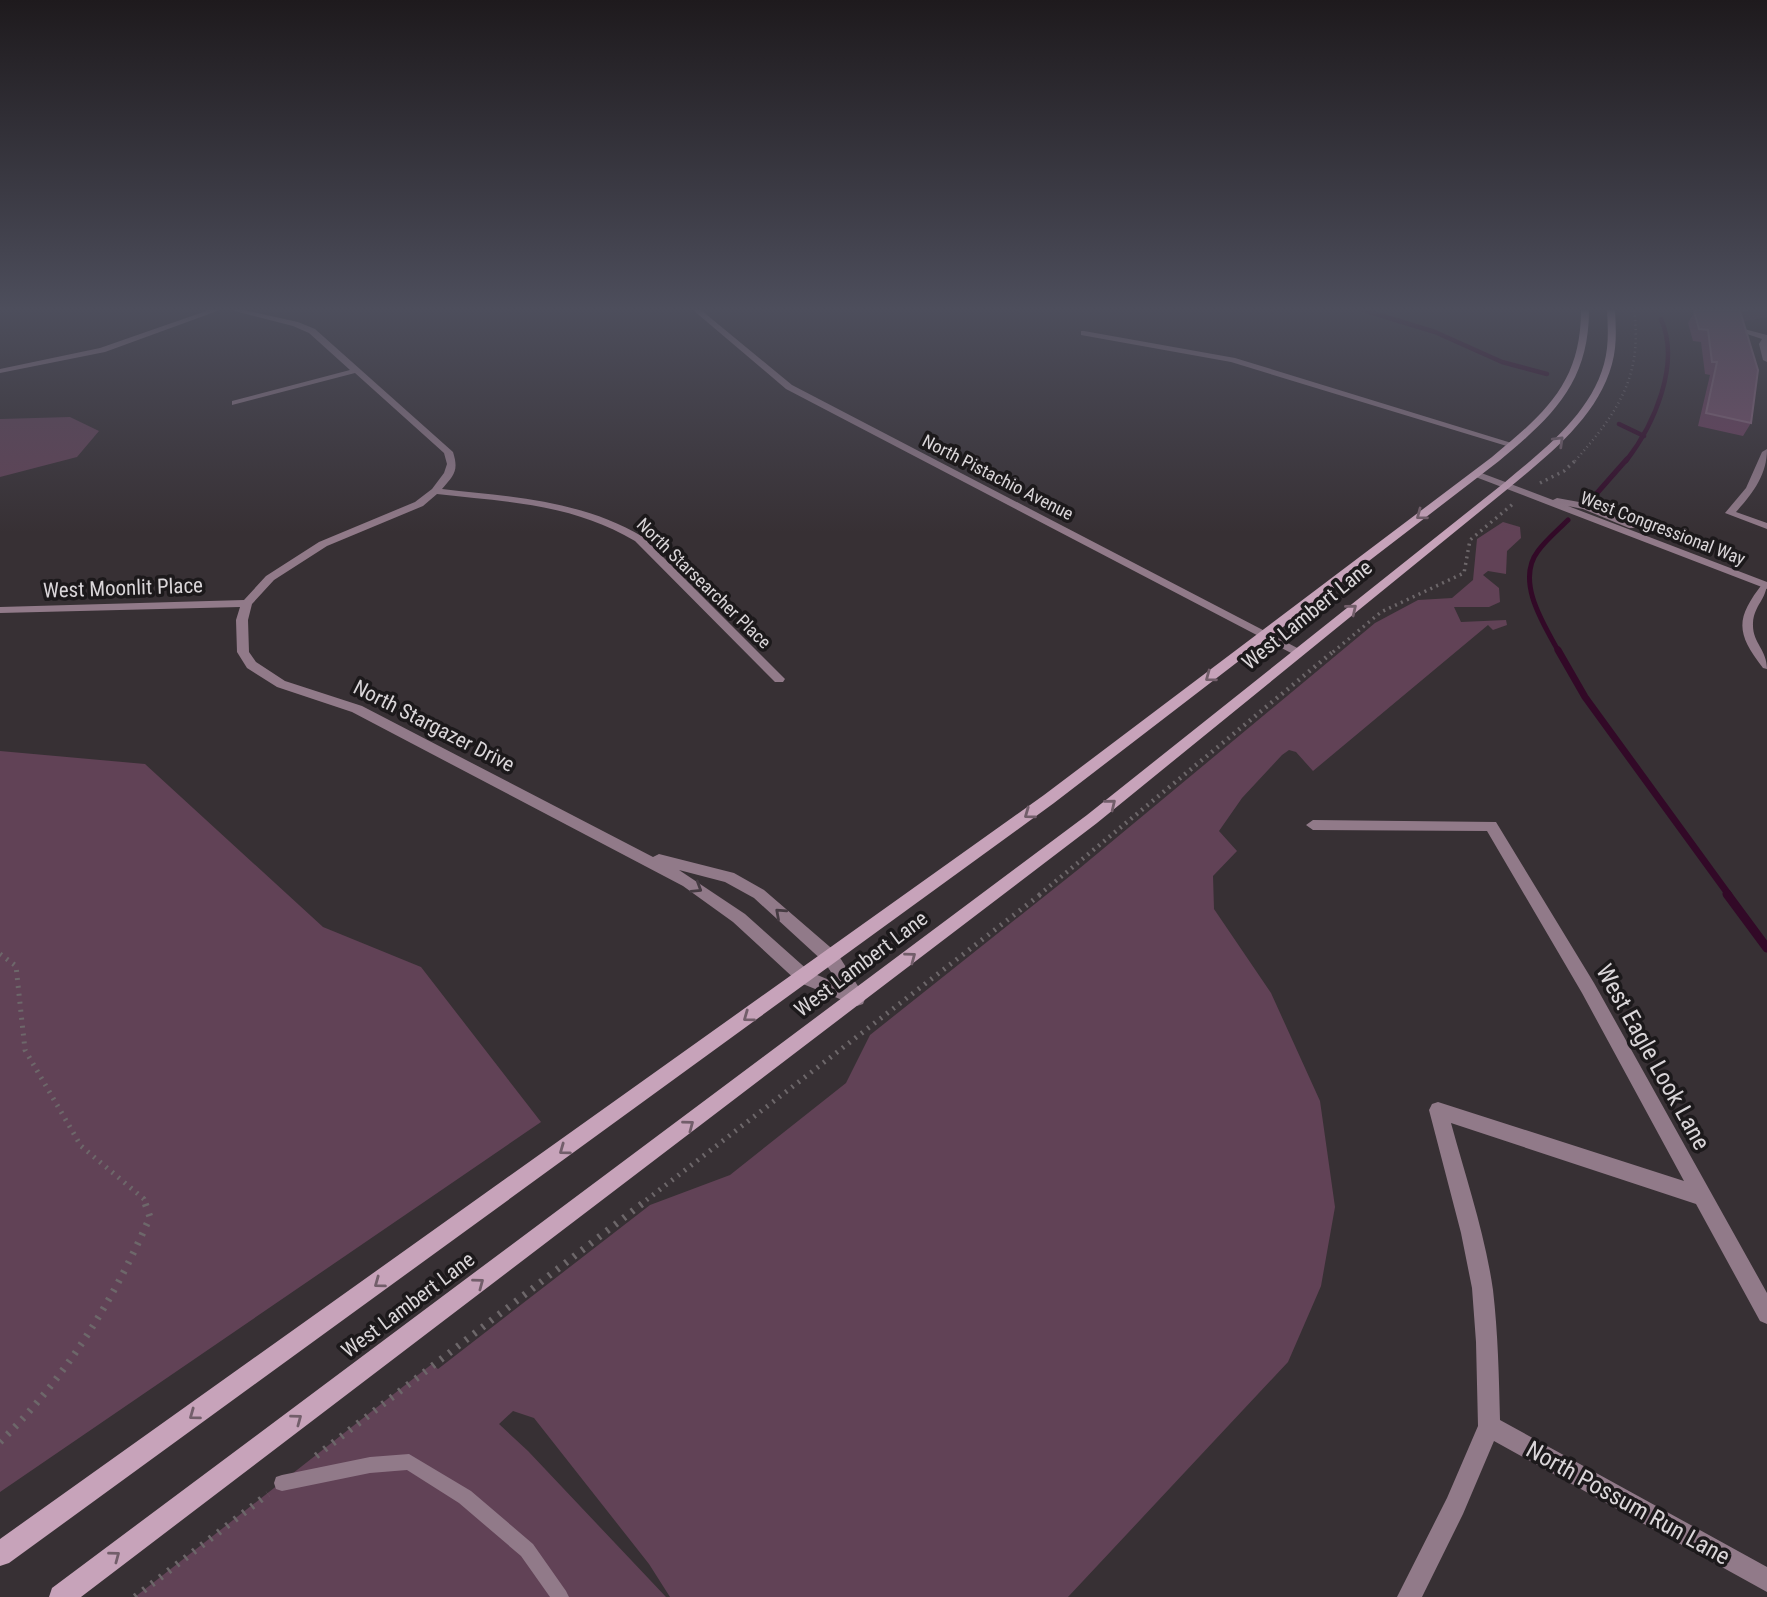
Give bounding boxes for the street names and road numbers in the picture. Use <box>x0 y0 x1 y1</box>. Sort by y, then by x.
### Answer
street label: North Pistachio Avenue <box>919 430 1077 524</box>
street label: West Congressional Way <box>1578 487 1749 569</box>
street label: North Starsearcher Place <box>633 514 775 652</box>
street label: West Lambert Lane <box>1237 555 1377 675</box>
street label: West Moonlit Place <box>43 573 204 603</box>
street label: North Stargazer Drive <box>350 675 519 777</box>
street label: West Lambert Lane <box>790 906 932 1022</box>
street label: West Eagle Look Lane <box>1590 959 1716 1155</box>
street label: West Lambert Lane <box>337 1247 479 1363</box>
street label: North Possum Run Lane <box>1521 1435 1735 1571</box>

